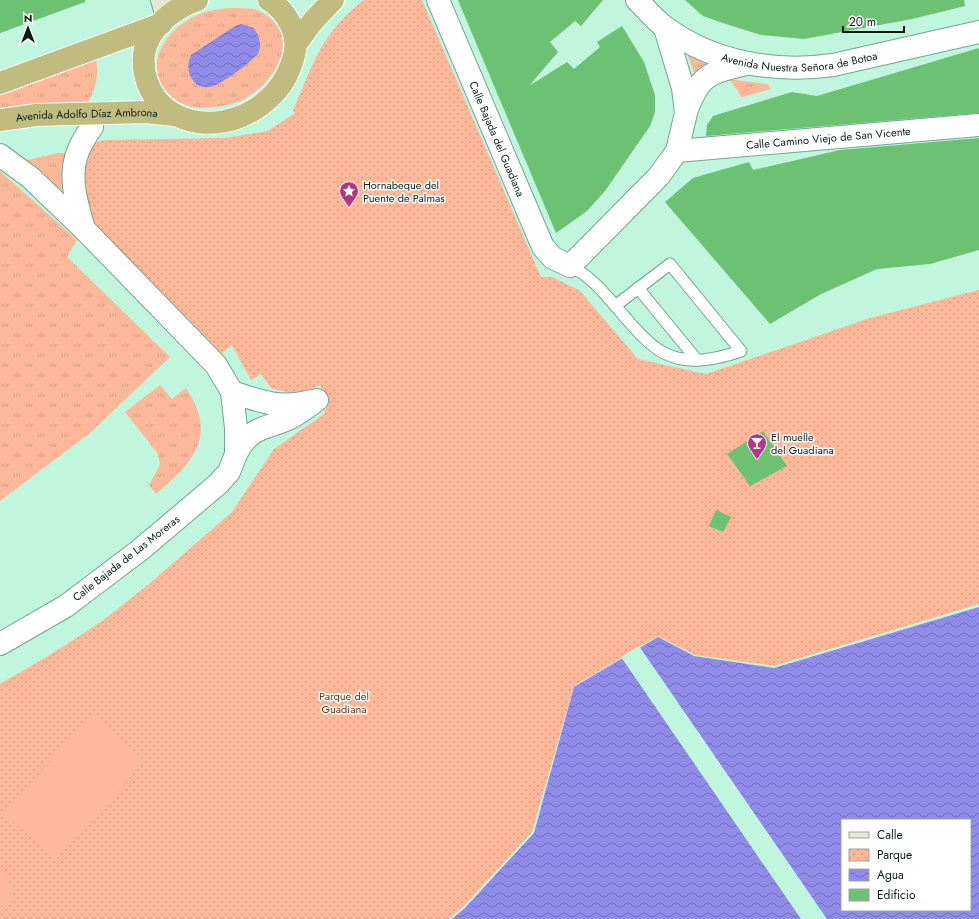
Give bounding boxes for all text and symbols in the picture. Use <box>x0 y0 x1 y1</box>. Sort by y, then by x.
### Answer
north arrow <box>8 8 48 48</box>
scale bar <box>843 8 904 34</box>
text: N <box>24 10 32 26</box>
text: 20 m <box>849 13 876 31</box>
street label: Avenida Nuestra Señora de Botoa <box>720 47 879 76</box>
street label: Calle Bajada del Guadiana <box>465 79 529 199</box>
street label: Avenida Adolfo Díaz Ambrona <box>15 104 158 126</box>
street label: Calle Camino Viejo de San Vicente <box>746 123 912 153</box>
place label: Hornabeque del Puente de Palmas <box>363 177 445 206</box>
place icon: Hornabeque del Puente de Palmas <box>338 180 360 208</box>
place label: El muelle del Guadiana <box>771 429 834 458</box>
bar icon: El muelle del Guadiana <box>746 432 768 460</box>
street label: Calle Bajada de Las Moreras <box>69 511 183 605</box>
park label: Parque del Guadiana <box>319 688 369 717</box>
legend <box>841 819 971 911</box>
text: Calle <box>877 826 903 844</box>
text: Parque <box>877 846 912 864</box>
text: Agua <box>877 866 904 884</box>
text: Edificio <box>877 886 916 904</box>

